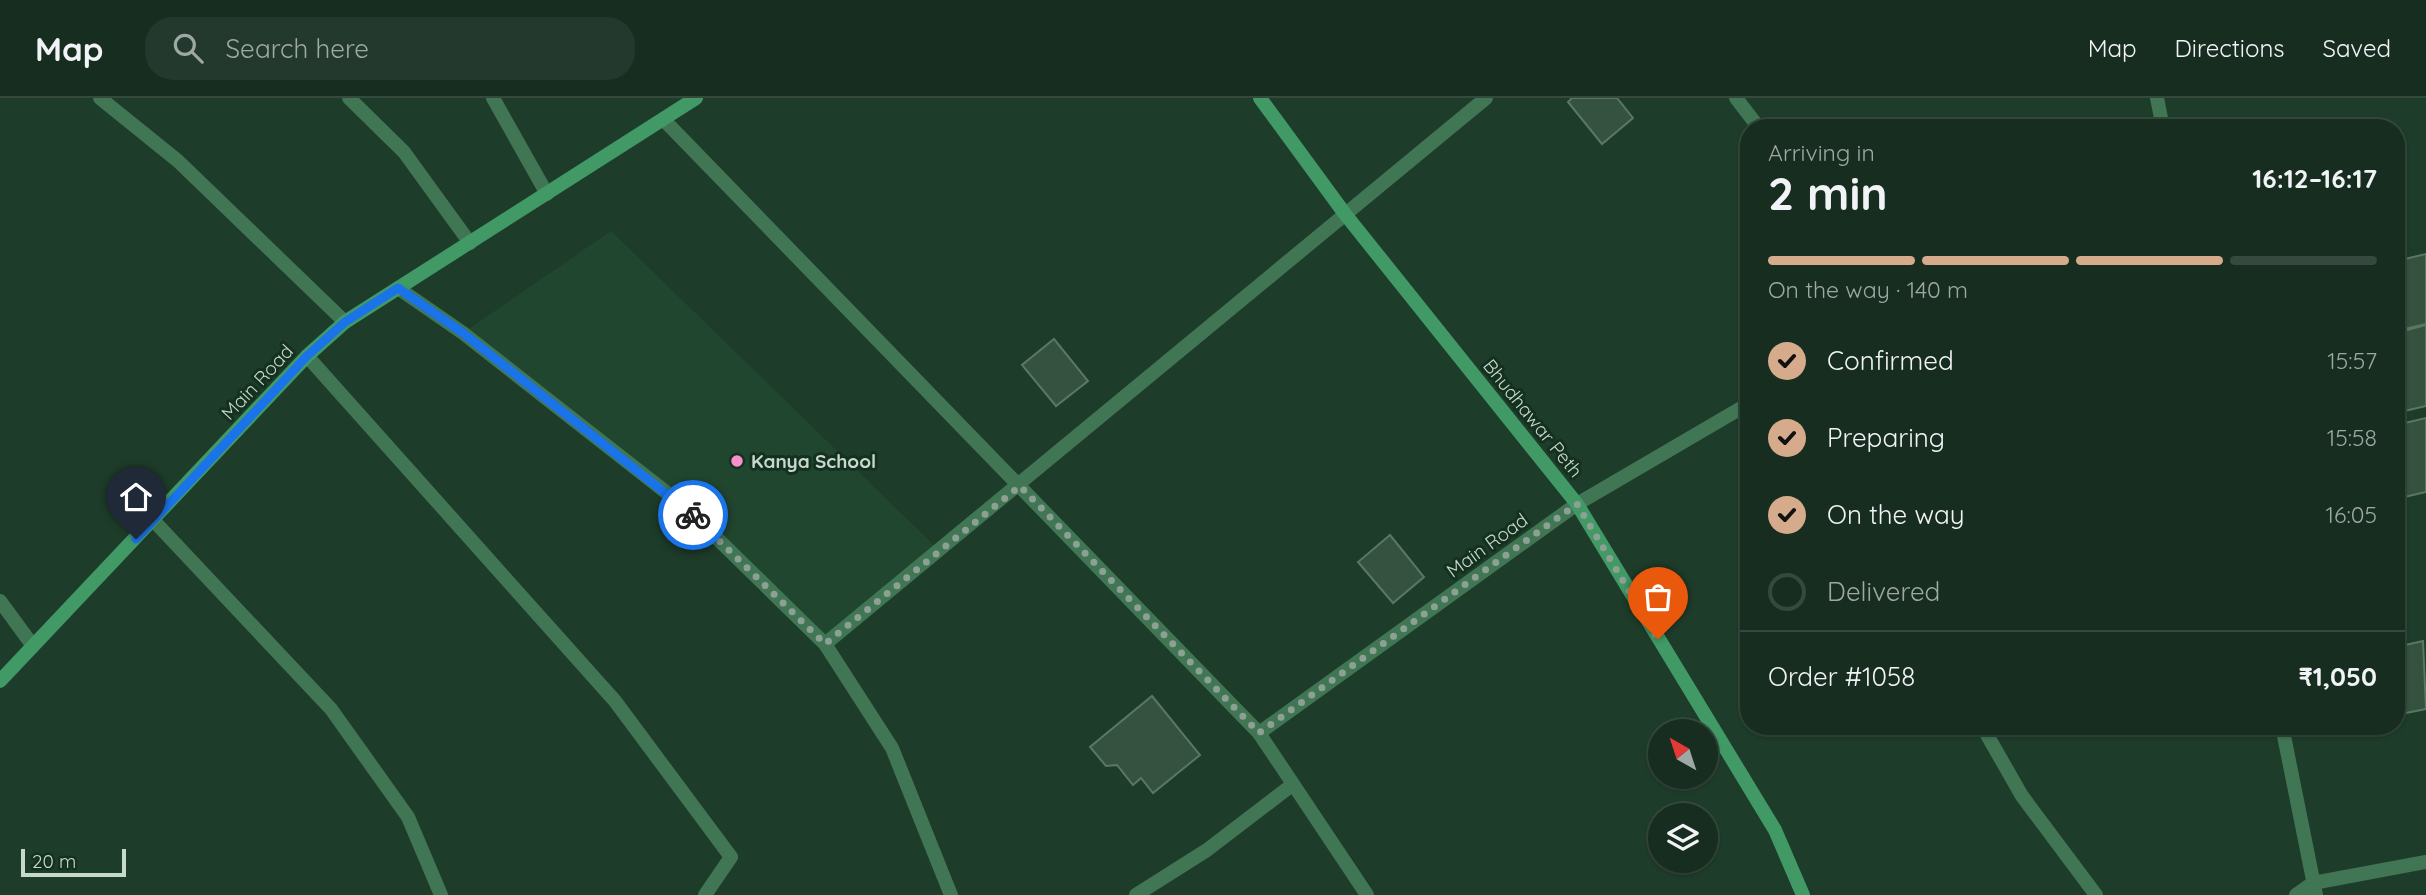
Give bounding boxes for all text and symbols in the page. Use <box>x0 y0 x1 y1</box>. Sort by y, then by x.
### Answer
search box <box>145 17 635 80</box>
text: Map <box>35 28 103 69</box>
icon: search <box>169 29 207 67</box>
text: Search here <box>225 32 369 65</box>
text: Map <box>2088 33 2137 63</box>
text: Directions <box>2175 33 2285 63</box>
text: Saved <box>2323 33 2391 63</box>
text: Arriving in <box>1768 138 1875 167</box>
text: 16:12–16:17 <box>2252 162 2377 195</box>
text: 2 min <box>1768 164 1888 222</box>
text: On the way · 140 m <box>1768 275 1968 304</box>
street label: Main Road <box>216 339 298 425</box>
icon: check <box>1768 342 1806 380</box>
text: Confirmed <box>1827 344 1954 377</box>
text: 15:57 <box>2327 346 2377 375</box>
street label: Bhudhawar Peth <box>1478 354 1588 482</box>
icon: check <box>1768 419 1806 457</box>
text: Preparing <box>1827 421 1945 454</box>
text: 15:58 <box>2327 423 2377 452</box>
place label: Kanya School <box>751 449 876 473</box>
marker: Kanya School <box>729 453 745 469</box>
pin <box>106 467 166 539</box>
icon: home <box>117 478 155 516</box>
courier <box>658 480 728 550</box>
icon: bike <box>674 496 712 534</box>
icon: check <box>1768 496 1806 534</box>
text: On the way <box>1827 498 1965 531</box>
text: 16:05 <box>2326 500 2377 529</box>
street label: Main Road <box>1442 507 1532 583</box>
pin <box>1628 567 1688 639</box>
text: Delivered <box>1827 575 1940 608</box>
icon: bag <box>1639 578 1677 616</box>
text: Order #1058 <box>1768 660 1915 693</box>
text: ₹1,050 <box>2298 660 2377 693</box>
north arrow <box>1648 719 1718 789</box>
map controls <box>1648 719 1718 873</box>
button: layers <box>1648 803 1718 873</box>
scale bar <box>21 846 126 878</box>
text: 20 m <box>32 849 76 873</box>

